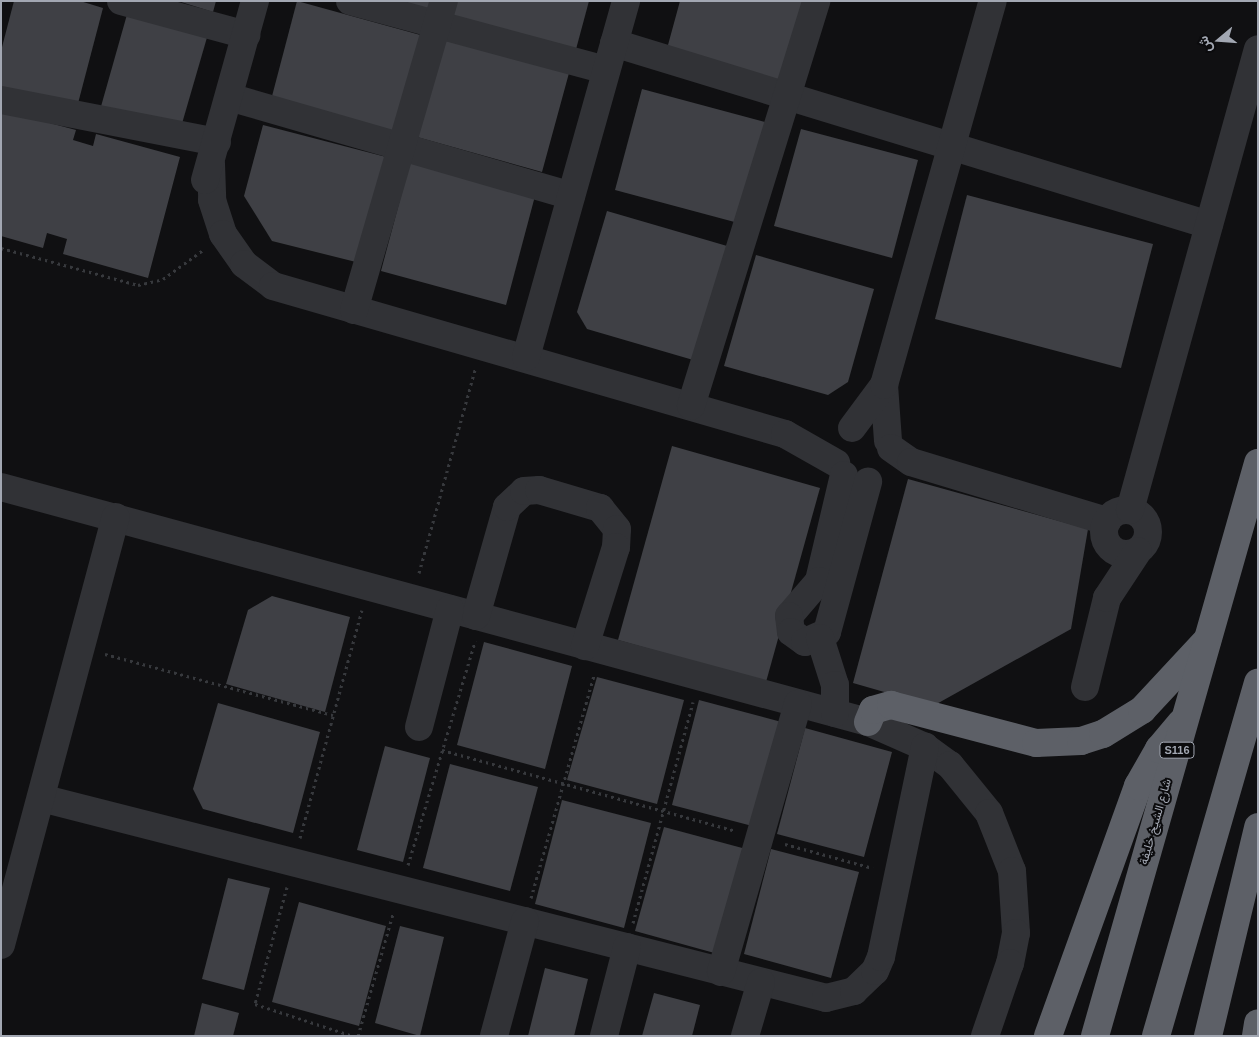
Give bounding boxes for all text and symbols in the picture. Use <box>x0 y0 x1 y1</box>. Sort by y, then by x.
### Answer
north arrow <box>1194 15 1244 65</box>
text: ش <box>1195 34 1215 55</box>
road number: S116 <box>1158 742 1196 758</box>
street label: شارع الشيخ خليفة <box>1137 777 1175 867</box>

